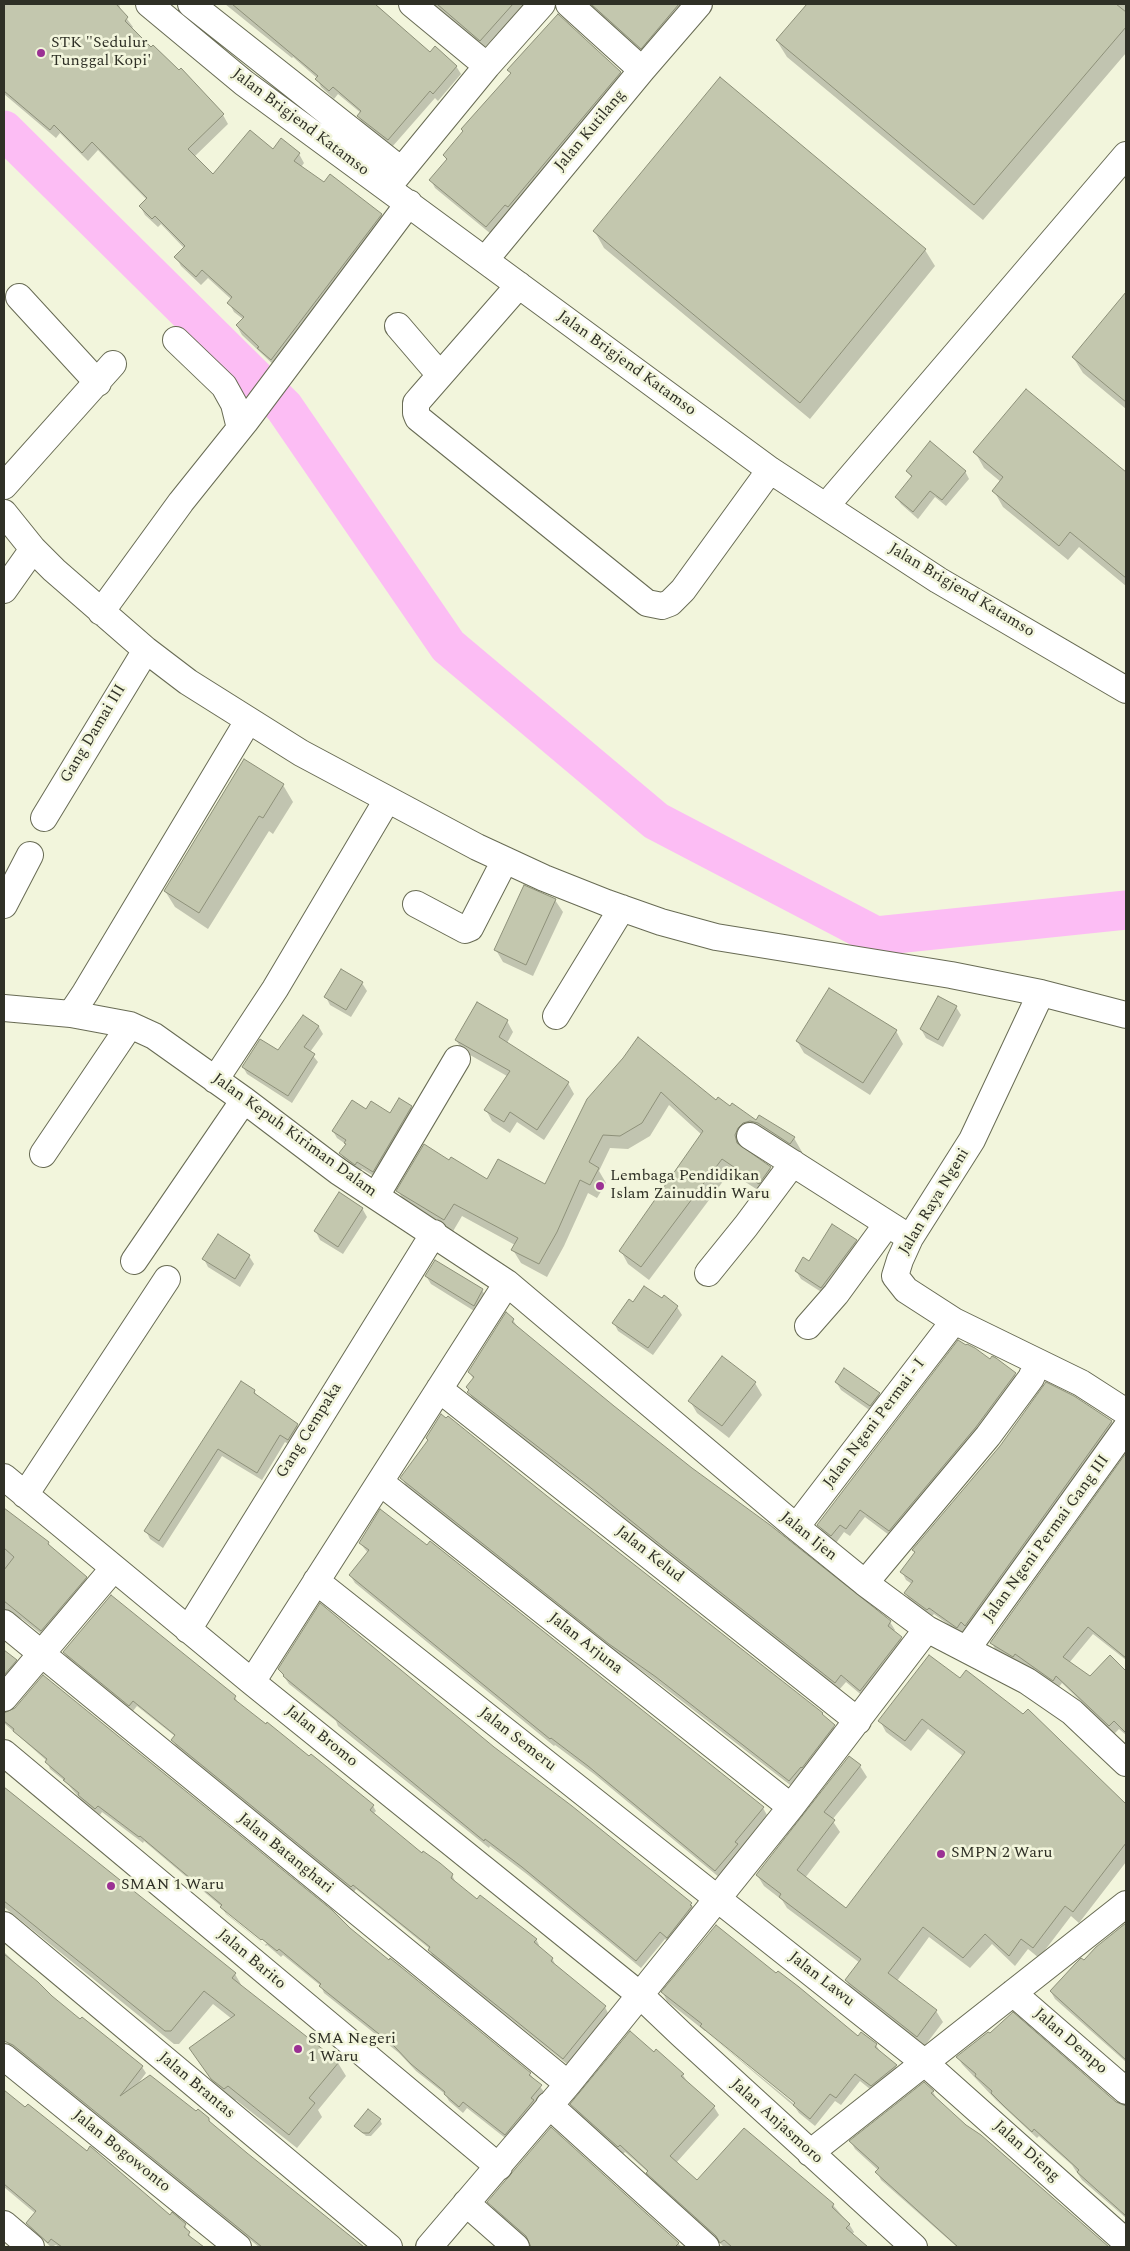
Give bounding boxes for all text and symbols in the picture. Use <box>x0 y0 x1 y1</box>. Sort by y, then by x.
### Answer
place label: STK "Sedulur Tunggal Kopi' <box>51 34 151 72</box>
marker: STK "Sedulur Tunggal Kopi' <box>35 47 47 59</box>
street label: Jalan Brigjend Katamso <box>228 65 372 181</box>
street label: Jalan Kutilang <box>551 86 631 176</box>
street label: Jalan Brigjend Katamso <box>553 307 699 421</box>
street label: Jalan Brigjend Katamso <box>885 540 1037 642</box>
street label: Gang Damai III <box>57 681 131 787</box>
street label: Jalan Kepuh Kiriman Dalam <box>208 1070 380 1202</box>
street label: Jalan Raya Ngeni <box>896 1145 974 1259</box>
place label: Lembaga Pendidikan Islam Zainuddin Waru <box>610 1167 770 1205</box>
marker: Lembaga Pendidikan Islam Zainuddin Waru <box>594 1180 606 1192</box>
street label: Jalan Ngeni Permai - I <box>820 1355 930 1493</box>
street label: Gang Cempaka <box>273 1380 347 1482</box>
street label: Jalan Ngeni Permai Gang III <box>980 1452 1114 1626</box>
street label: Jalan Ijen <box>776 1508 840 1566</box>
street label: Jalan Kelud <box>611 1523 687 1587</box>
street label: Jalan Arjuna <box>544 1609 626 1679</box>
street label: Jalan Bromo <box>281 1702 361 1772</box>
street label: Jalan Semeru <box>475 1704 559 1776</box>
street label: Jalan Batanghari <box>233 1810 337 1898</box>
place label: SMPN 2 Waru <box>951 1844 1052 1864</box>
marker: SMPN 2 Waru <box>935 1848 947 1860</box>
place label: SMAN 1 Waru <box>121 1876 224 1896</box>
marker: SMAN 1 Waru <box>105 1880 117 1892</box>
street label: Jalan Barito <box>213 1926 289 1994</box>
street label: Jalan Lawu <box>784 1948 858 2012</box>
street label: Jalan Dempo <box>1029 2005 1111 2079</box>
place label: SMA Negeri 1 Waru <box>308 2030 396 2068</box>
marker: SMA Negeri 1 Waru <box>292 2043 304 2055</box>
street label: Jalan Brantas <box>154 2048 238 2124</box>
street label: Jalan Anjasmoro <box>726 2075 826 2169</box>
street label: Jalan Bogowonto <box>68 2107 174 2197</box>
street label: Jalan Dieng <box>989 2117 1063 2187</box>

